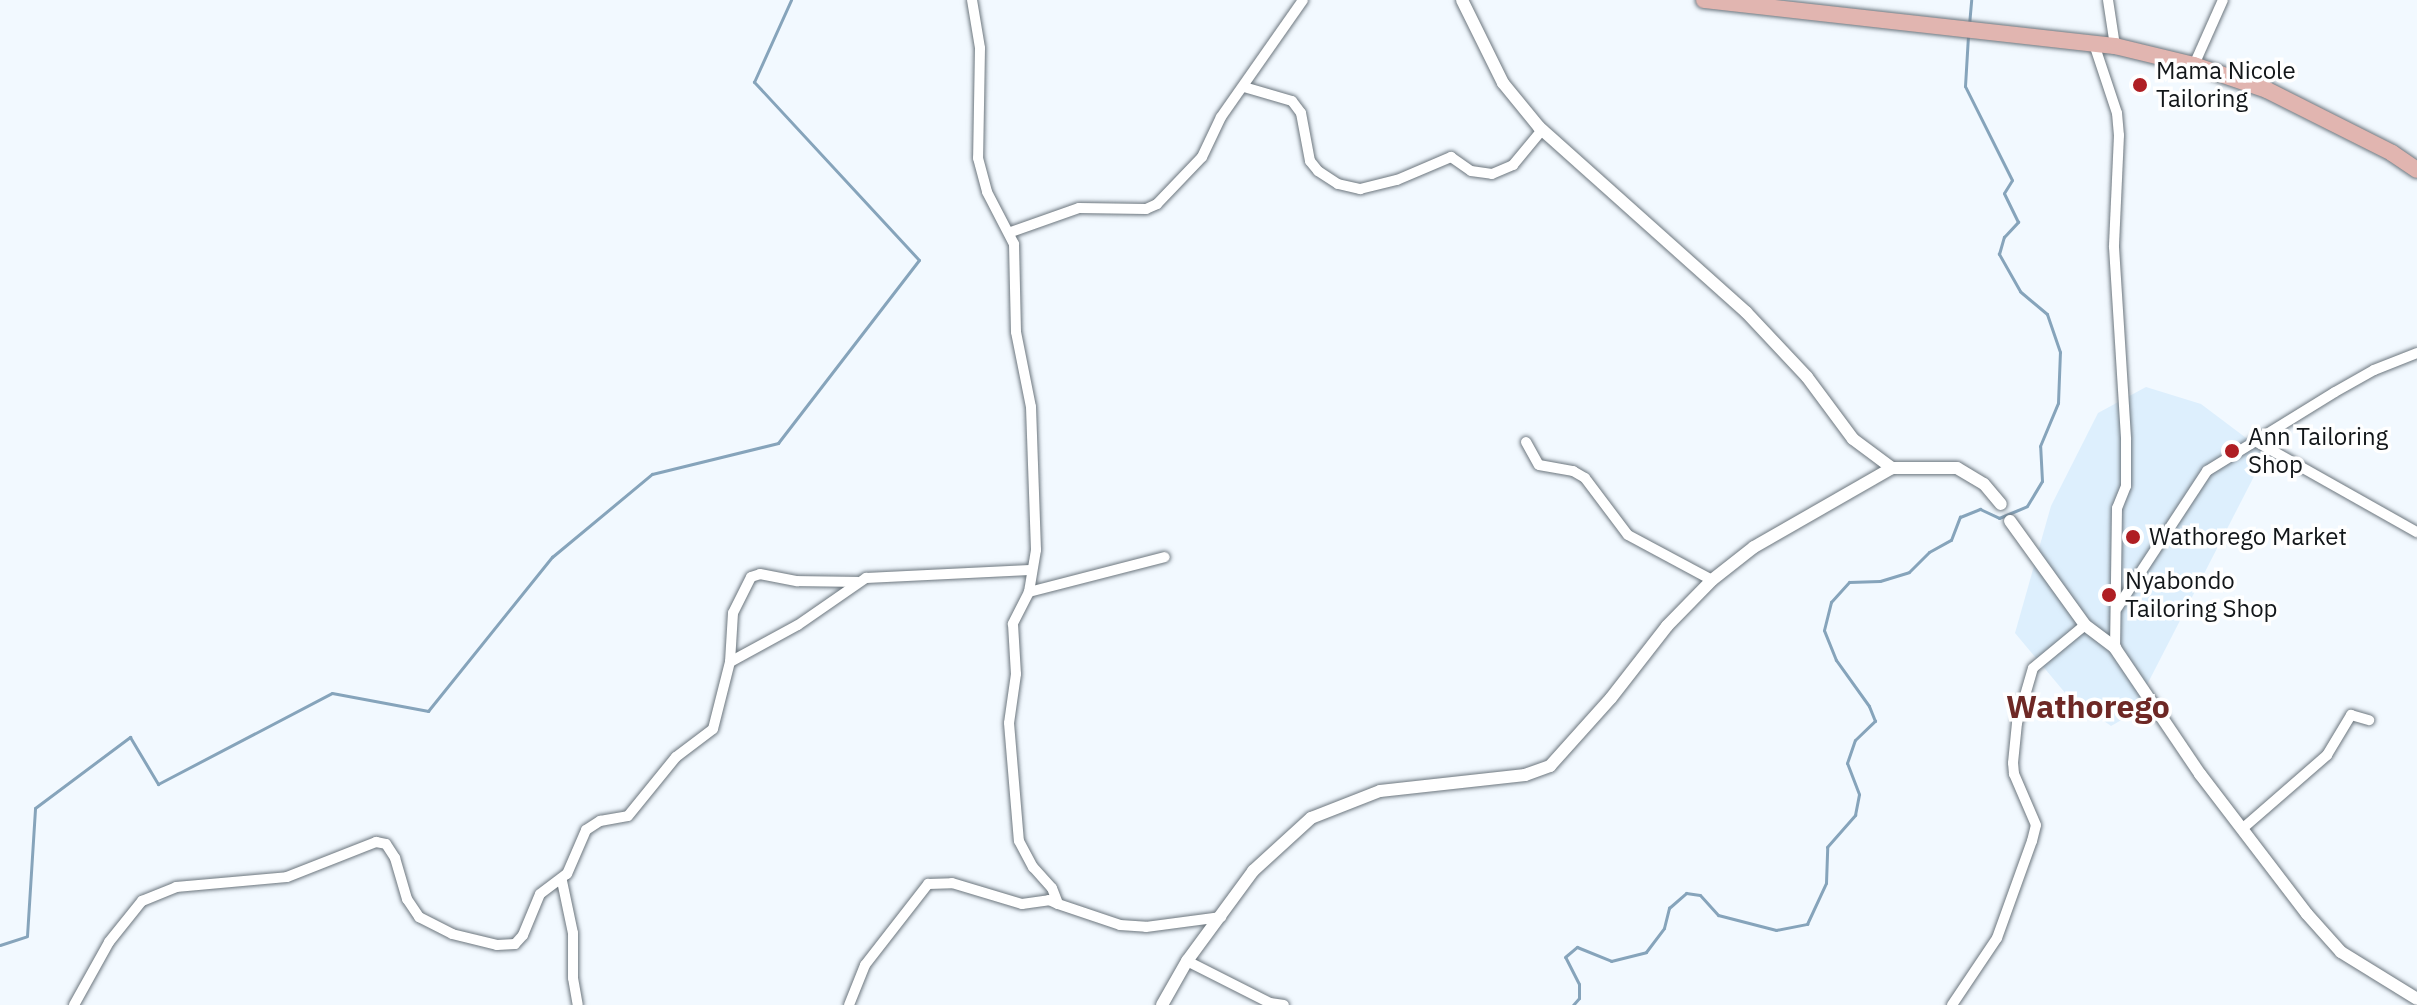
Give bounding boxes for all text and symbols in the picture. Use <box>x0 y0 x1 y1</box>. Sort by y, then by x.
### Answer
place label: Mama Nicole Tailoring <box>2156 57 2296 113</box>
marker: Mama Nicole Tailoring <box>2131 76 2149 94</box>
place label: Ann Tailoring Shop <box>2248 423 2388 479</box>
marker: Ann Tailoring Shop <box>2223 442 2241 460</box>
place label: Wathorego Market <box>2149 523 2347 551</box>
marker: Wathorego Market <box>2124 528 2142 546</box>
place label: Nyabondo Tailoring Shop <box>2125 567 2278 623</box>
marker: Nyabondo Tailoring Shop <box>2100 586 2118 604</box>
district label: Wathorego <box>2006 687 2170 725</box>

